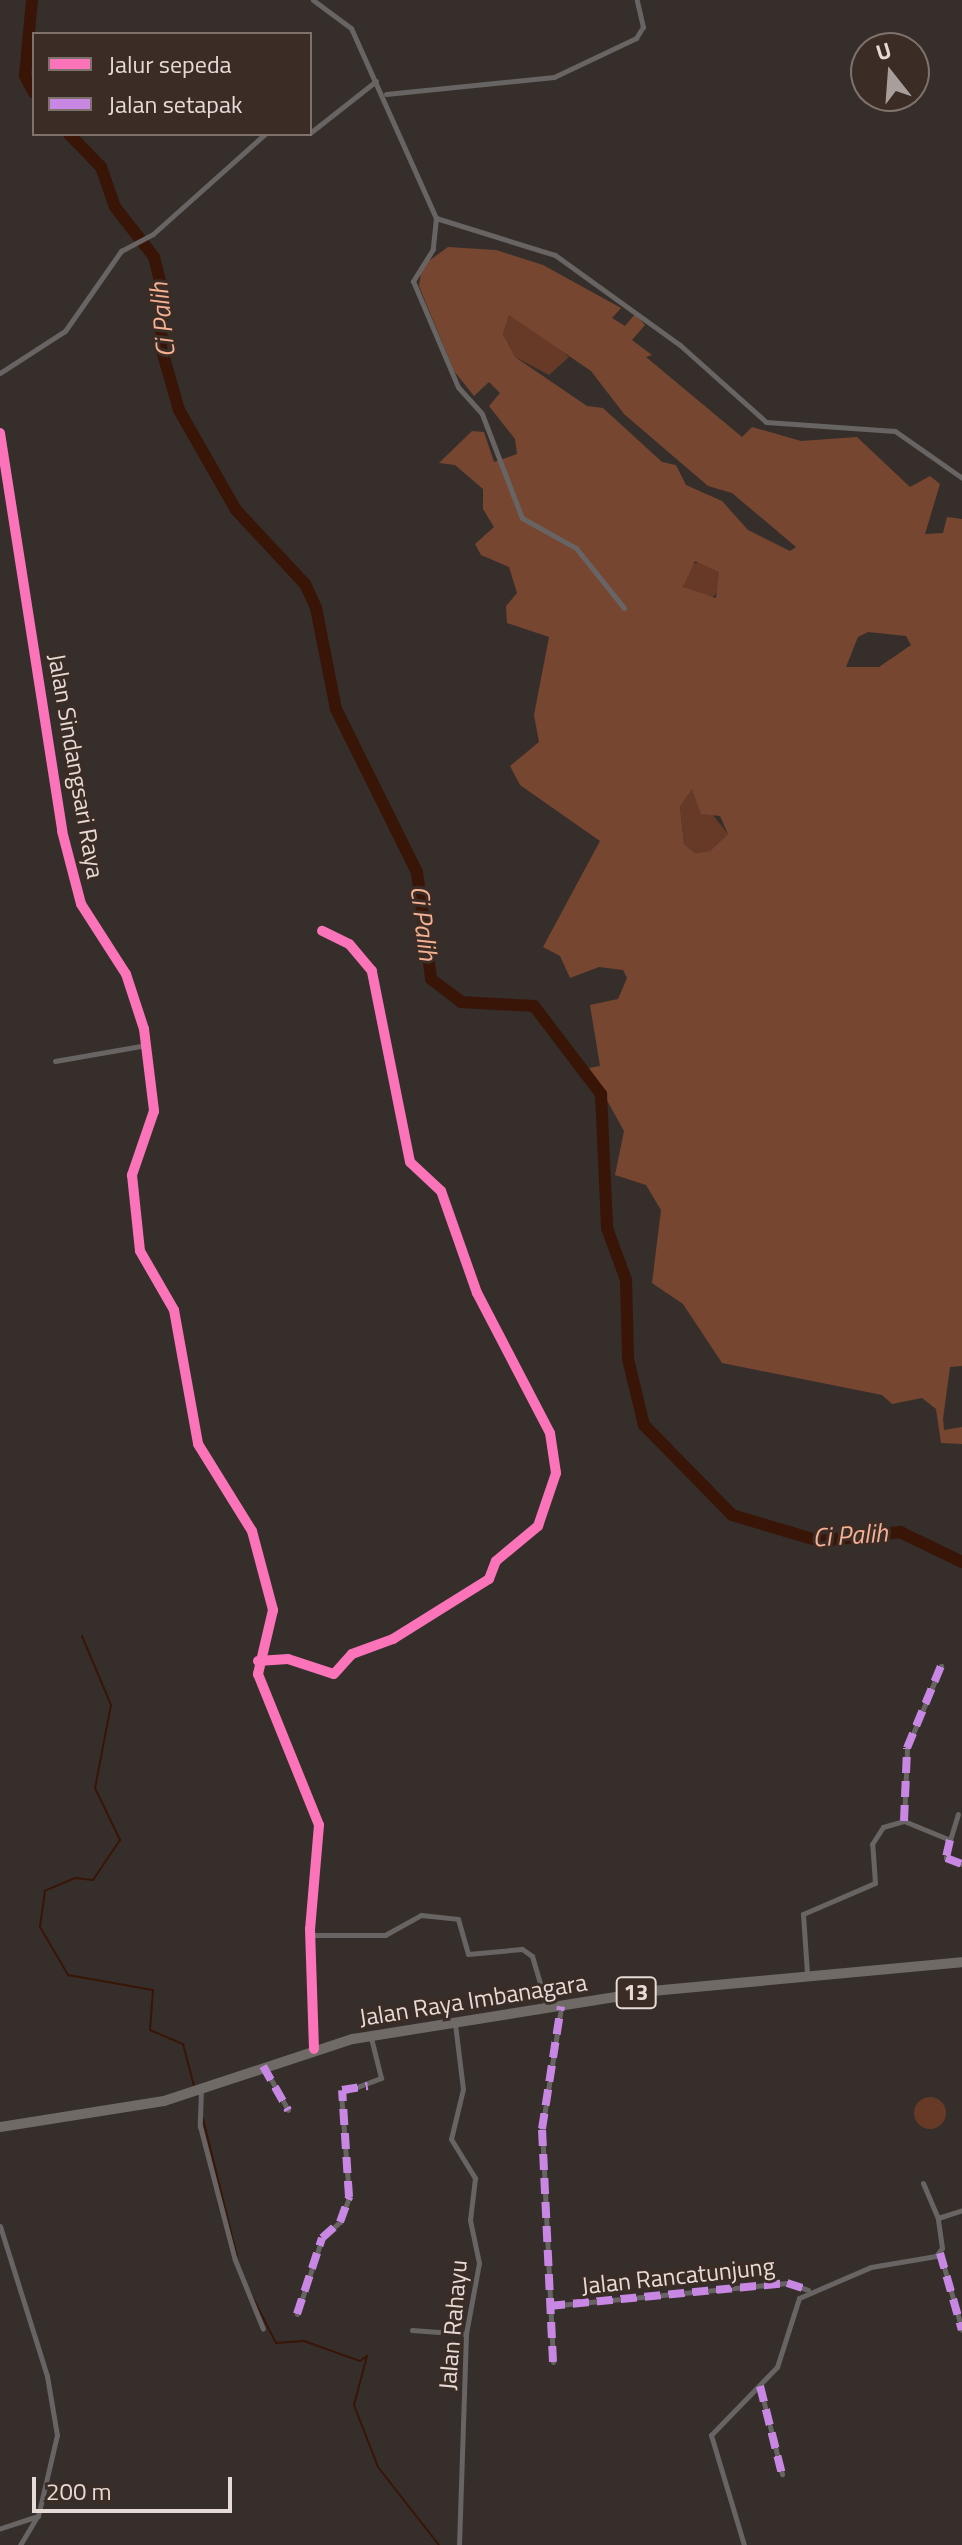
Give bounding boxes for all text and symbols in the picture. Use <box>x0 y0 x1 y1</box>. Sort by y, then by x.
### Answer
legend <box>32 32 312 136</box>
north arrow <box>850 32 930 112</box>
text: U <box>872 33 895 69</box>
text: Jalur sepeda <box>108 46 232 82</box>
text: Jalan setapak <box>108 86 243 122</box>
water label: Ci Palih <box>143 281 181 359</box>
street label: Jalan Sindangsari Raya <box>42 651 110 881</box>
water label: Ci Palih <box>404 884 444 962</box>
water label: Ci Palih <box>811 1517 889 1553</box>
street label: Jalan Raya Imbanagara <box>357 1968 589 2032</box>
road number: 13 <box>614 1975 658 2011</box>
street label: Jalan Rancatunjung <box>580 2252 776 2300</box>
street label: Jalan Rahayu <box>433 2259 473 2391</box>
scale bar <box>36 2461 236 2511</box>
text: 200 m <box>46 2473 112 2509</box>

